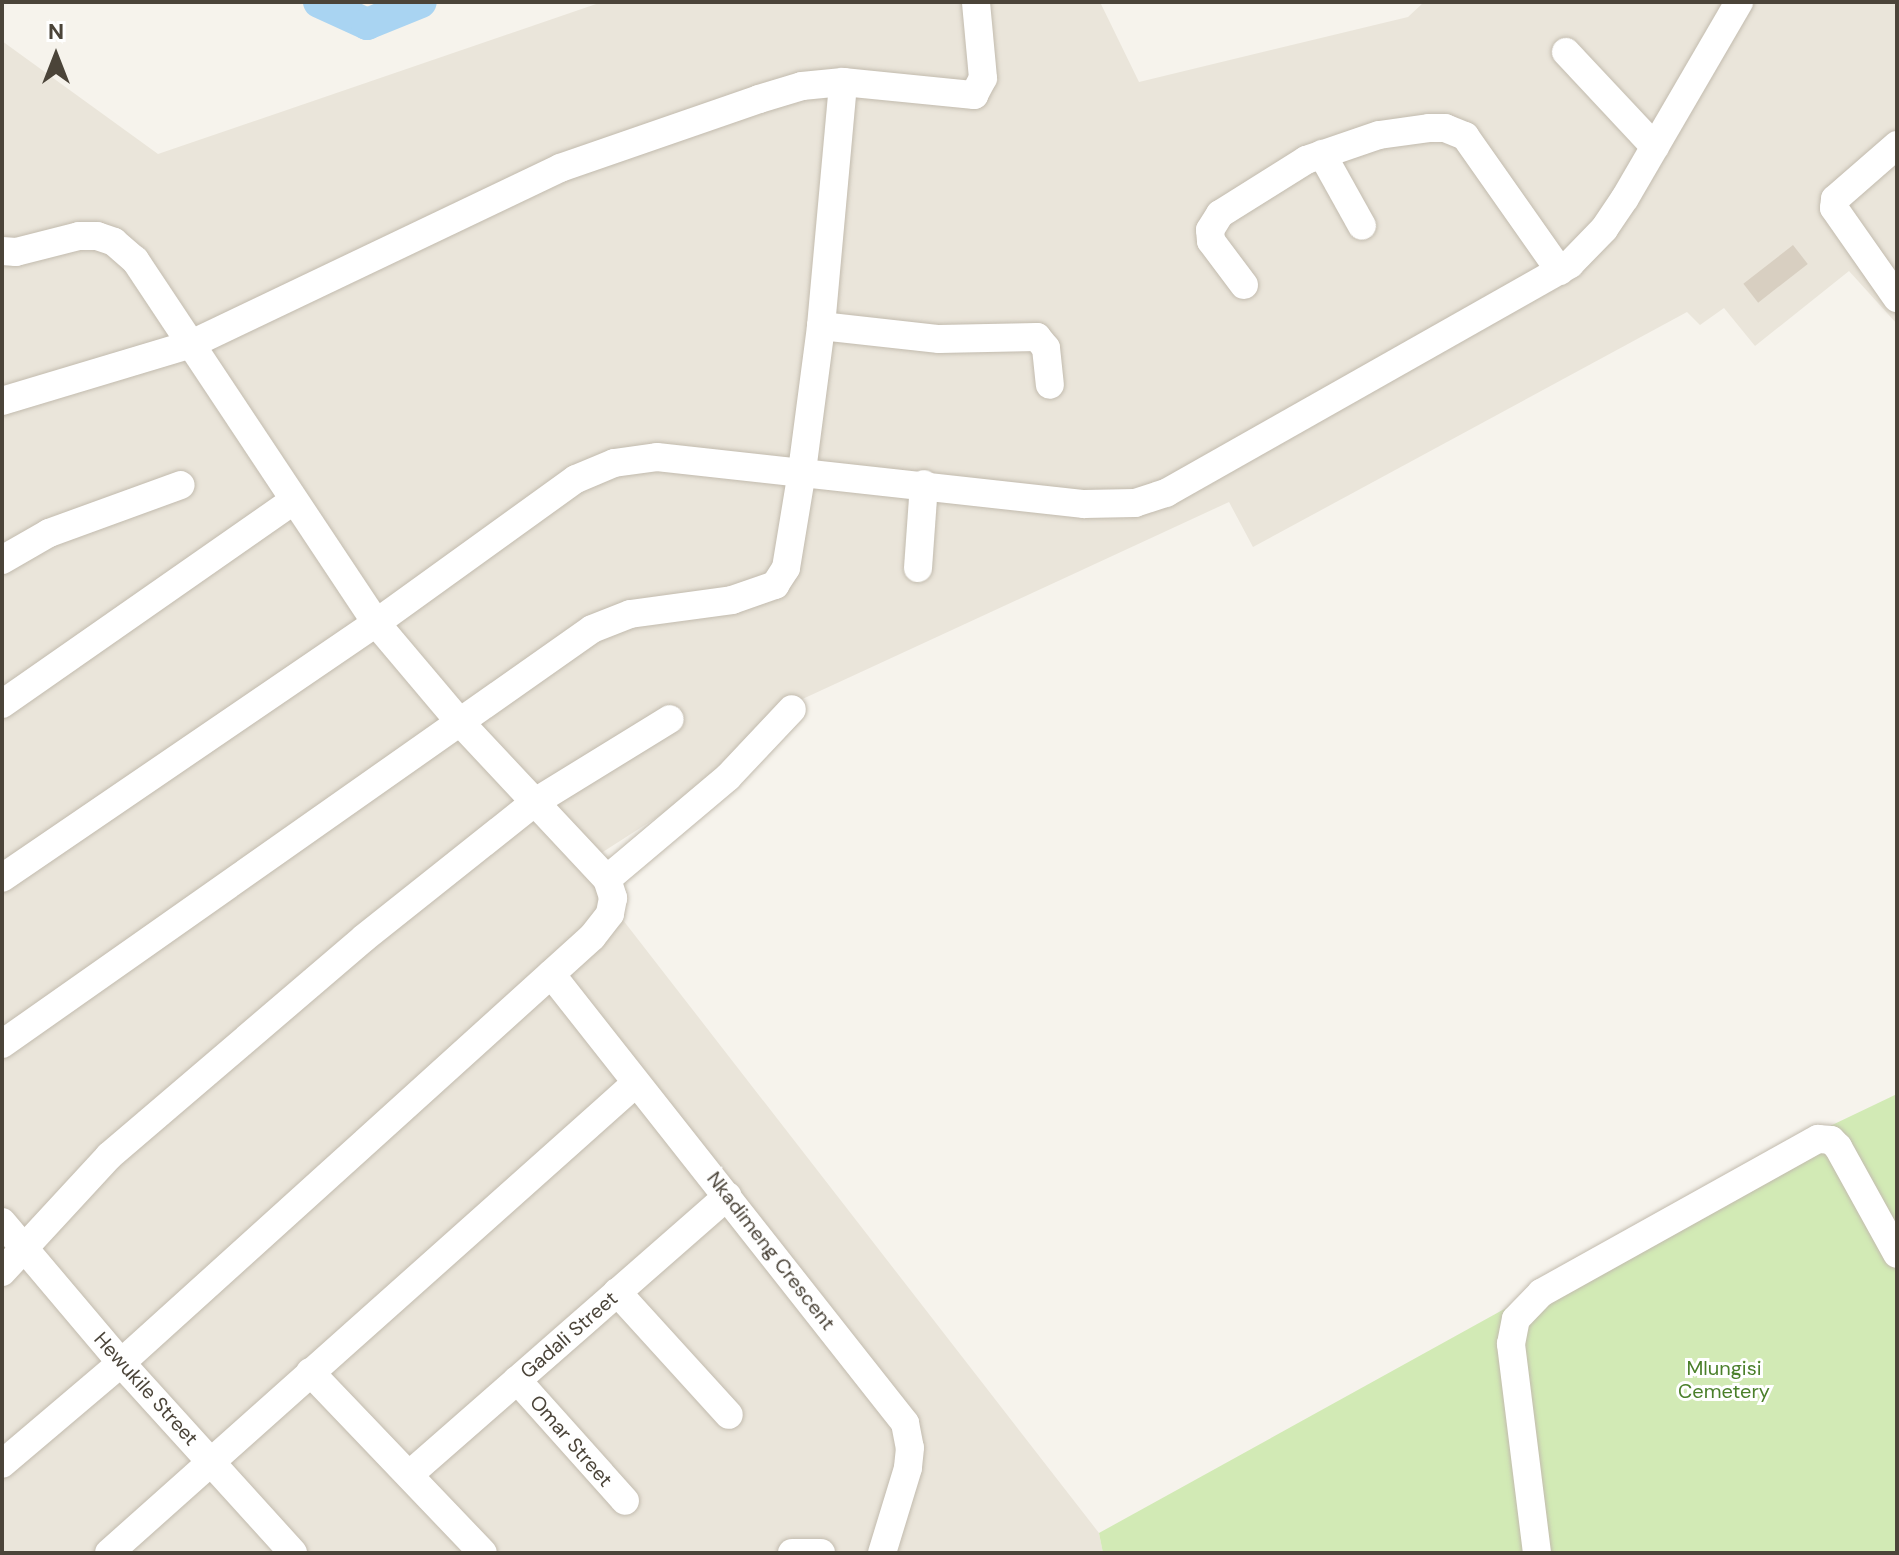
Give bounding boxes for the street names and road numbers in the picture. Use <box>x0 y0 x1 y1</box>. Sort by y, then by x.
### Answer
street label: Nkadimeng Crescent <box>702 1167 840 1335</box>
street label: Gadali Street <box>516 1286 622 1384</box>
street label: Hewukile Street <box>89 1327 203 1451</box>
street label: Omar Street <box>525 1390 617 1492</box>

